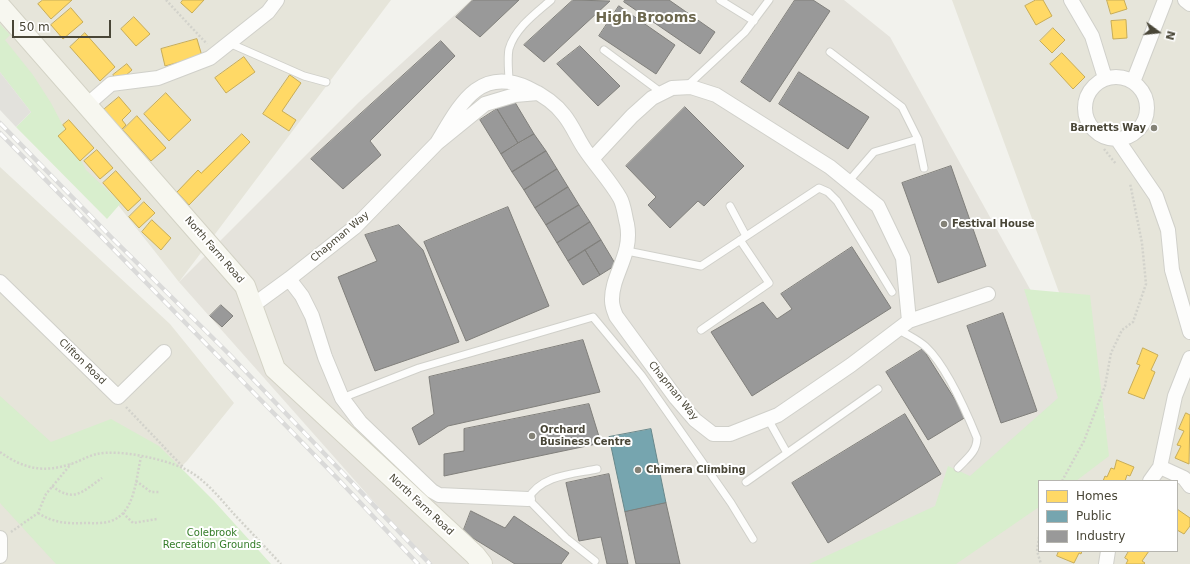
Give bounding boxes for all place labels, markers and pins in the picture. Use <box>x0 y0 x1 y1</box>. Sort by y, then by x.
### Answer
place label: Barnetts Way <box>1070 122 1146 134</box>
marker: Barnetts Way <box>1149 123 1159 133</box>
place label: Festival House <box>952 218 1035 230</box>
marker: Festival House <box>939 219 949 229</box>
place label: Orchard Business Centre <box>540 424 631 448</box>
marker: Orchard Business Centre <box>527 431 537 441</box>
place label: Chimera Climbing <box>646 464 746 476</box>
marker: Chimera Climbing <box>633 465 643 475</box>

